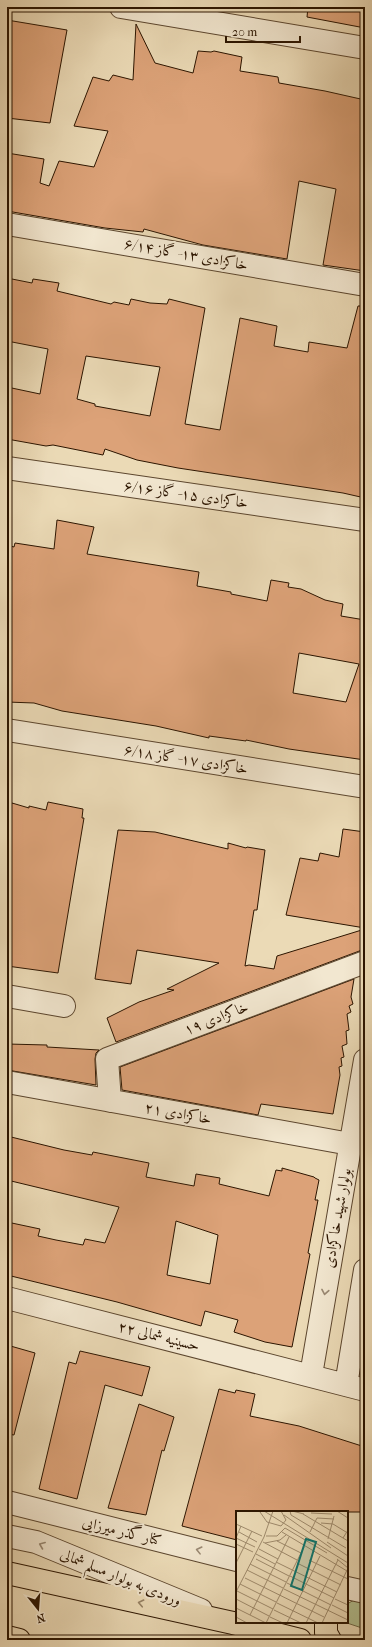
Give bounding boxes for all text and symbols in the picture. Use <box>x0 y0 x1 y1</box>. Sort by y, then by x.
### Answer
scale bar <box>226 18 300 44</box>
text: 20 m <box>232 25 257 39</box>
street label: خاکزادی ۱۳- گاز ۶/۱۴ <box>123 234 249 274</box>
street label: خاکزادی ۱۵- گاز ۶/۱۶ <box>123 476 249 512</box>
street label: خاکزادی ۱۷- گاز ۶/۱۸ <box>123 740 249 778</box>
street label: خاکزادی ۱۹ <box>181 998 251 1038</box>
street label: خاکزادی ۲۱ <box>143 1098 213 1128</box>
street label: بولوار شهید خاکزادی <box>319 1167 356 1269</box>
one-way arrow <box>321 1289 330 1295</box>
street label: حسینیه شمالی ۲۲ <box>116 1317 202 1355</box>
street label: کنار گذر میرزایی <box>80 1511 164 1550</box>
inset map <box>236 1511 348 1623</box>
one-way arrow <box>38 1542 46 1550</box>
street label: ورودی به بولوار مسلم شمالی <box>56 1545 184 1615</box>
one-way arrow <box>196 1547 202 1555</box>
north arrow <box>18 1589 58 1629</box>
one-way arrow <box>137 1599 144 1607</box>
text: N <box>34 1611 47 1626</box>

